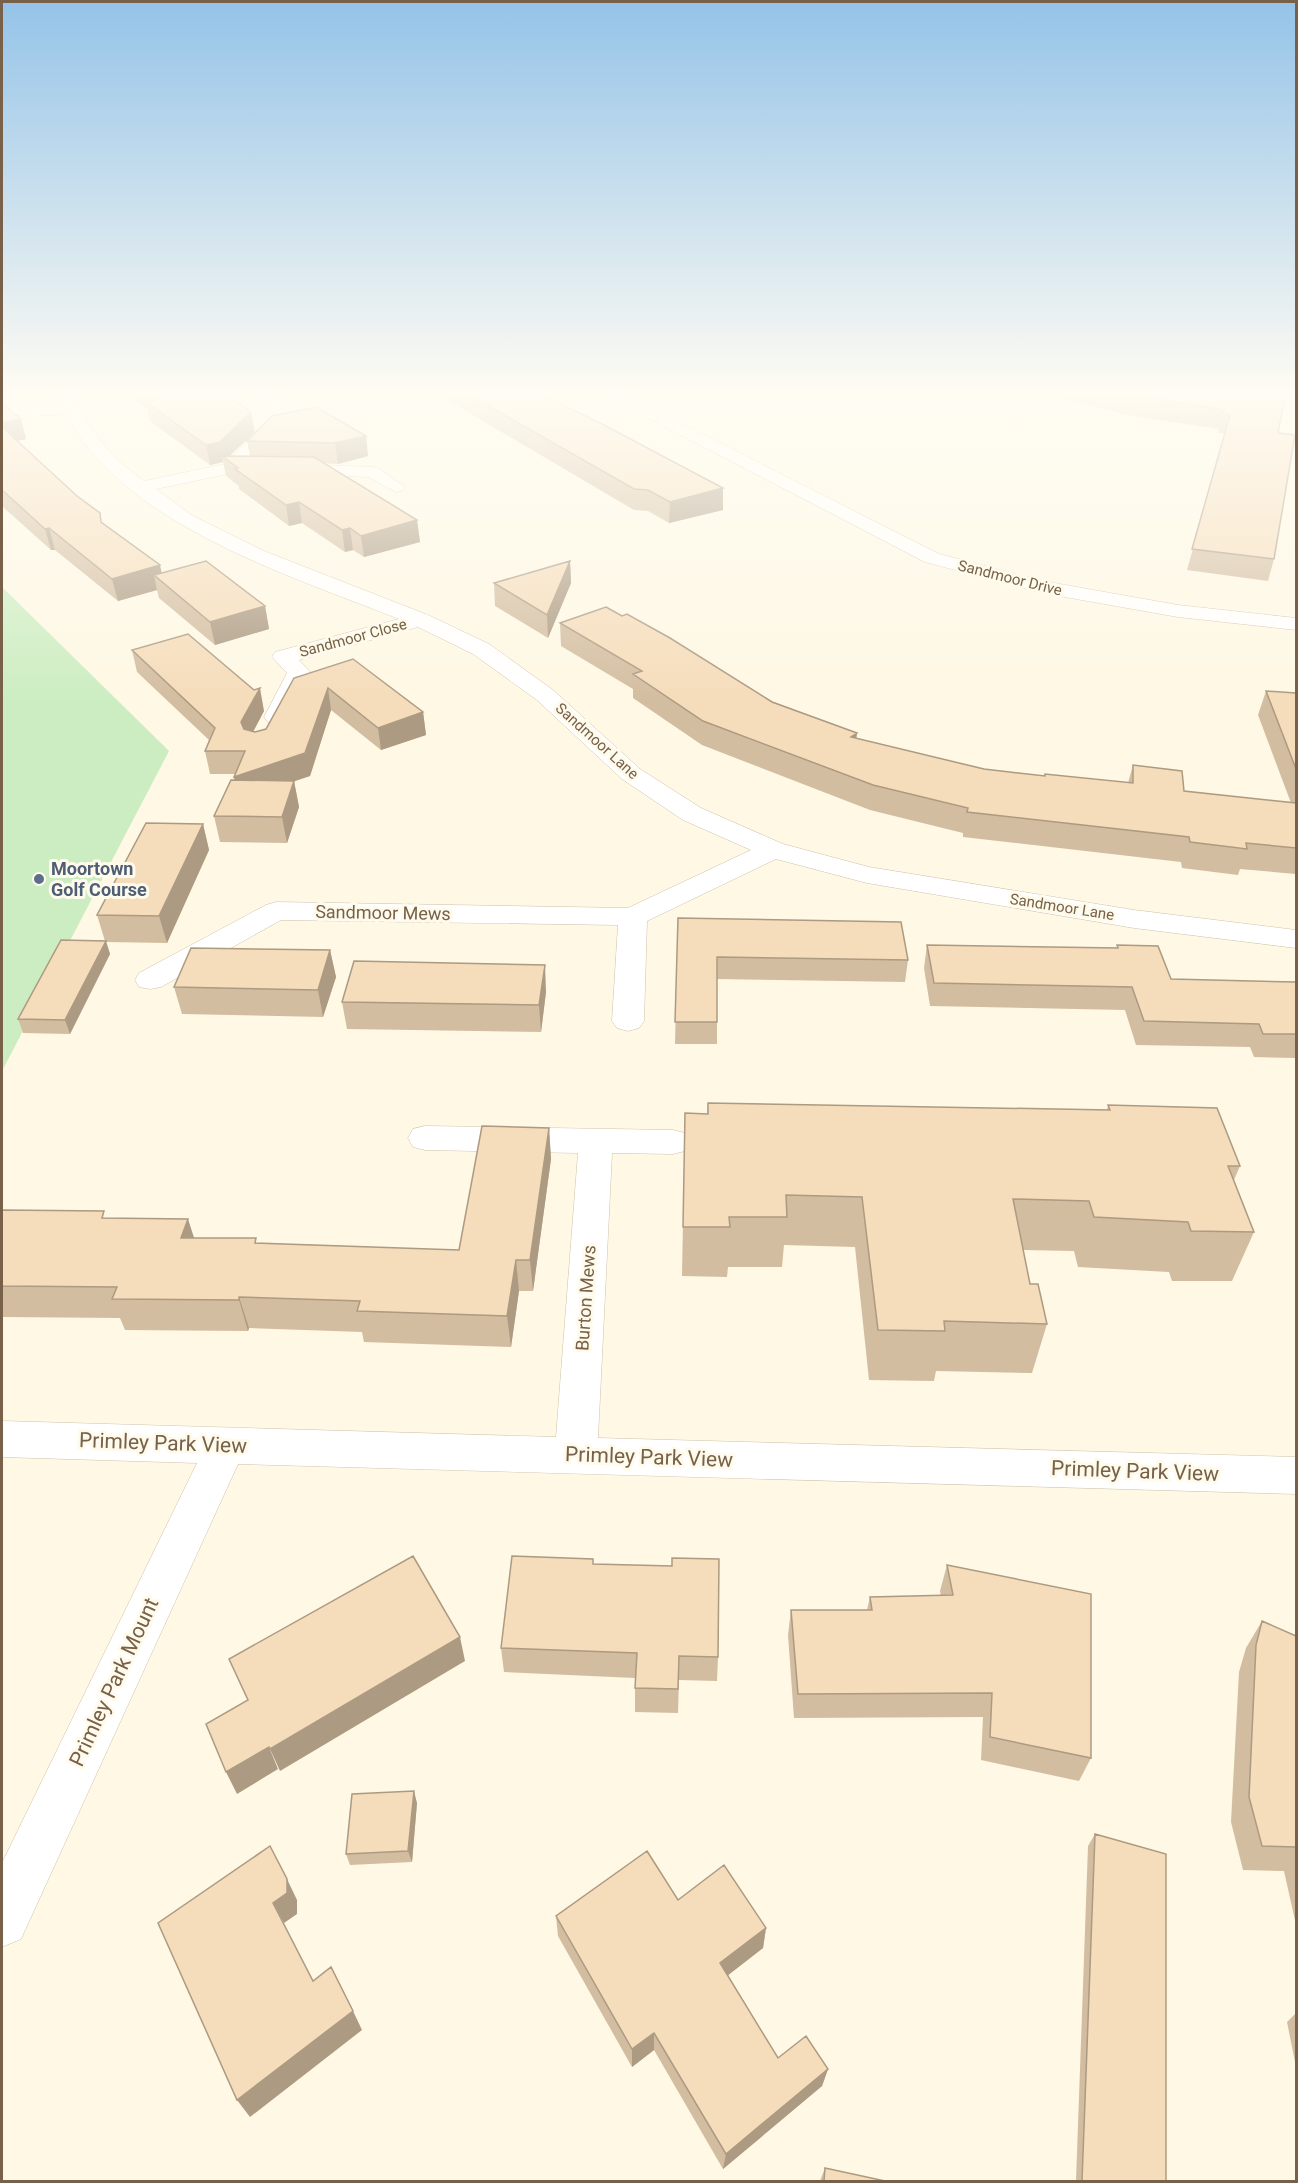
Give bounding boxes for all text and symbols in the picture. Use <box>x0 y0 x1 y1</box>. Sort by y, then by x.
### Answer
street label: Sandmoor Drive <box>956 556 1064 600</box>
street label: Sandmoor Close <box>297 615 409 661</box>
street label: Sandmoor Lane <box>552 699 642 783</box>
place label: Moortown Golf Course <box>51 858 147 900</box>
marker: Moortown Golf Course <box>32 872 46 886</box>
street label: Sandmoor Lane <box>1009 890 1115 924</box>
street label: Sandmoor Mews <box>315 901 451 924</box>
street label: Burton Mews <box>571 1244 600 1352</box>
street label: Primley Park View <box>79 1428 248 1458</box>
street label: Primley Park View <box>565 1442 734 1472</box>
street label: Primley Park View <box>1051 1456 1220 1486</box>
street label: Primley Park Mount <box>64 1594 164 1770</box>

